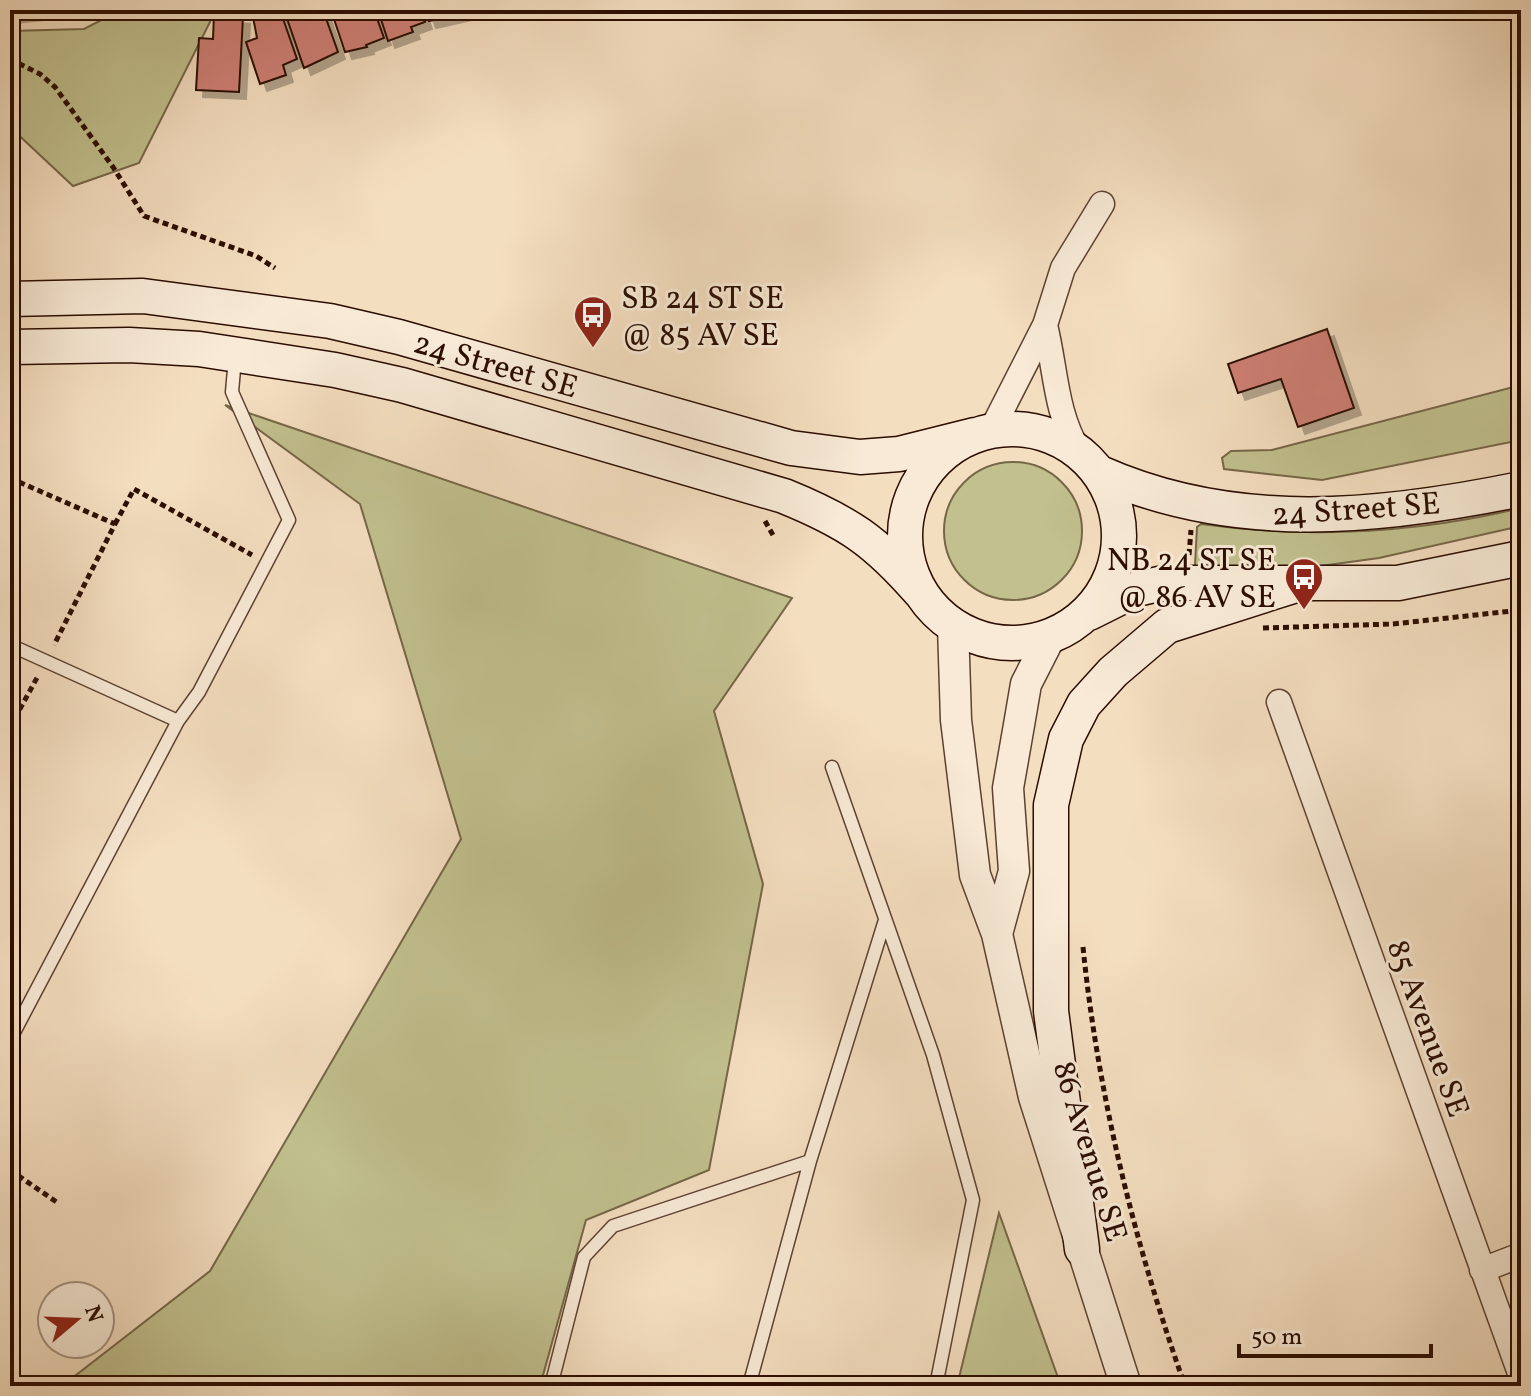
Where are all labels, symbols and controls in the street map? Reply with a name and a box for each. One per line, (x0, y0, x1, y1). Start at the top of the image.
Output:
place label: SB 24 ST SE @ 85 AV SE (621, 278, 784, 359)
bus stop icon: SB 24 ST SE @ 85 AV SE (572, 294, 614, 349)
street label: 24 Street SE (408, 322, 582, 411)
street label: 24 Street SE (1270, 483, 1442, 539)
place label: NB 24 ST SE @ 86 AV SE (1107, 540, 1276, 621)
bus stop icon: NB 24 ST SE @ 86 AV SE (1283, 556, 1325, 611)
street label: 85 Avenue SE (1374, 934, 1479, 1124)
street label: 86 Avenue SE (1040, 1056, 1136, 1248)
north arrow (36, 1280, 116, 1360)
text: N (75, 1302, 110, 1327)
scale bar (1239, 1308, 1431, 1358)
text: 50 m (1251, 1321, 1303, 1355)

